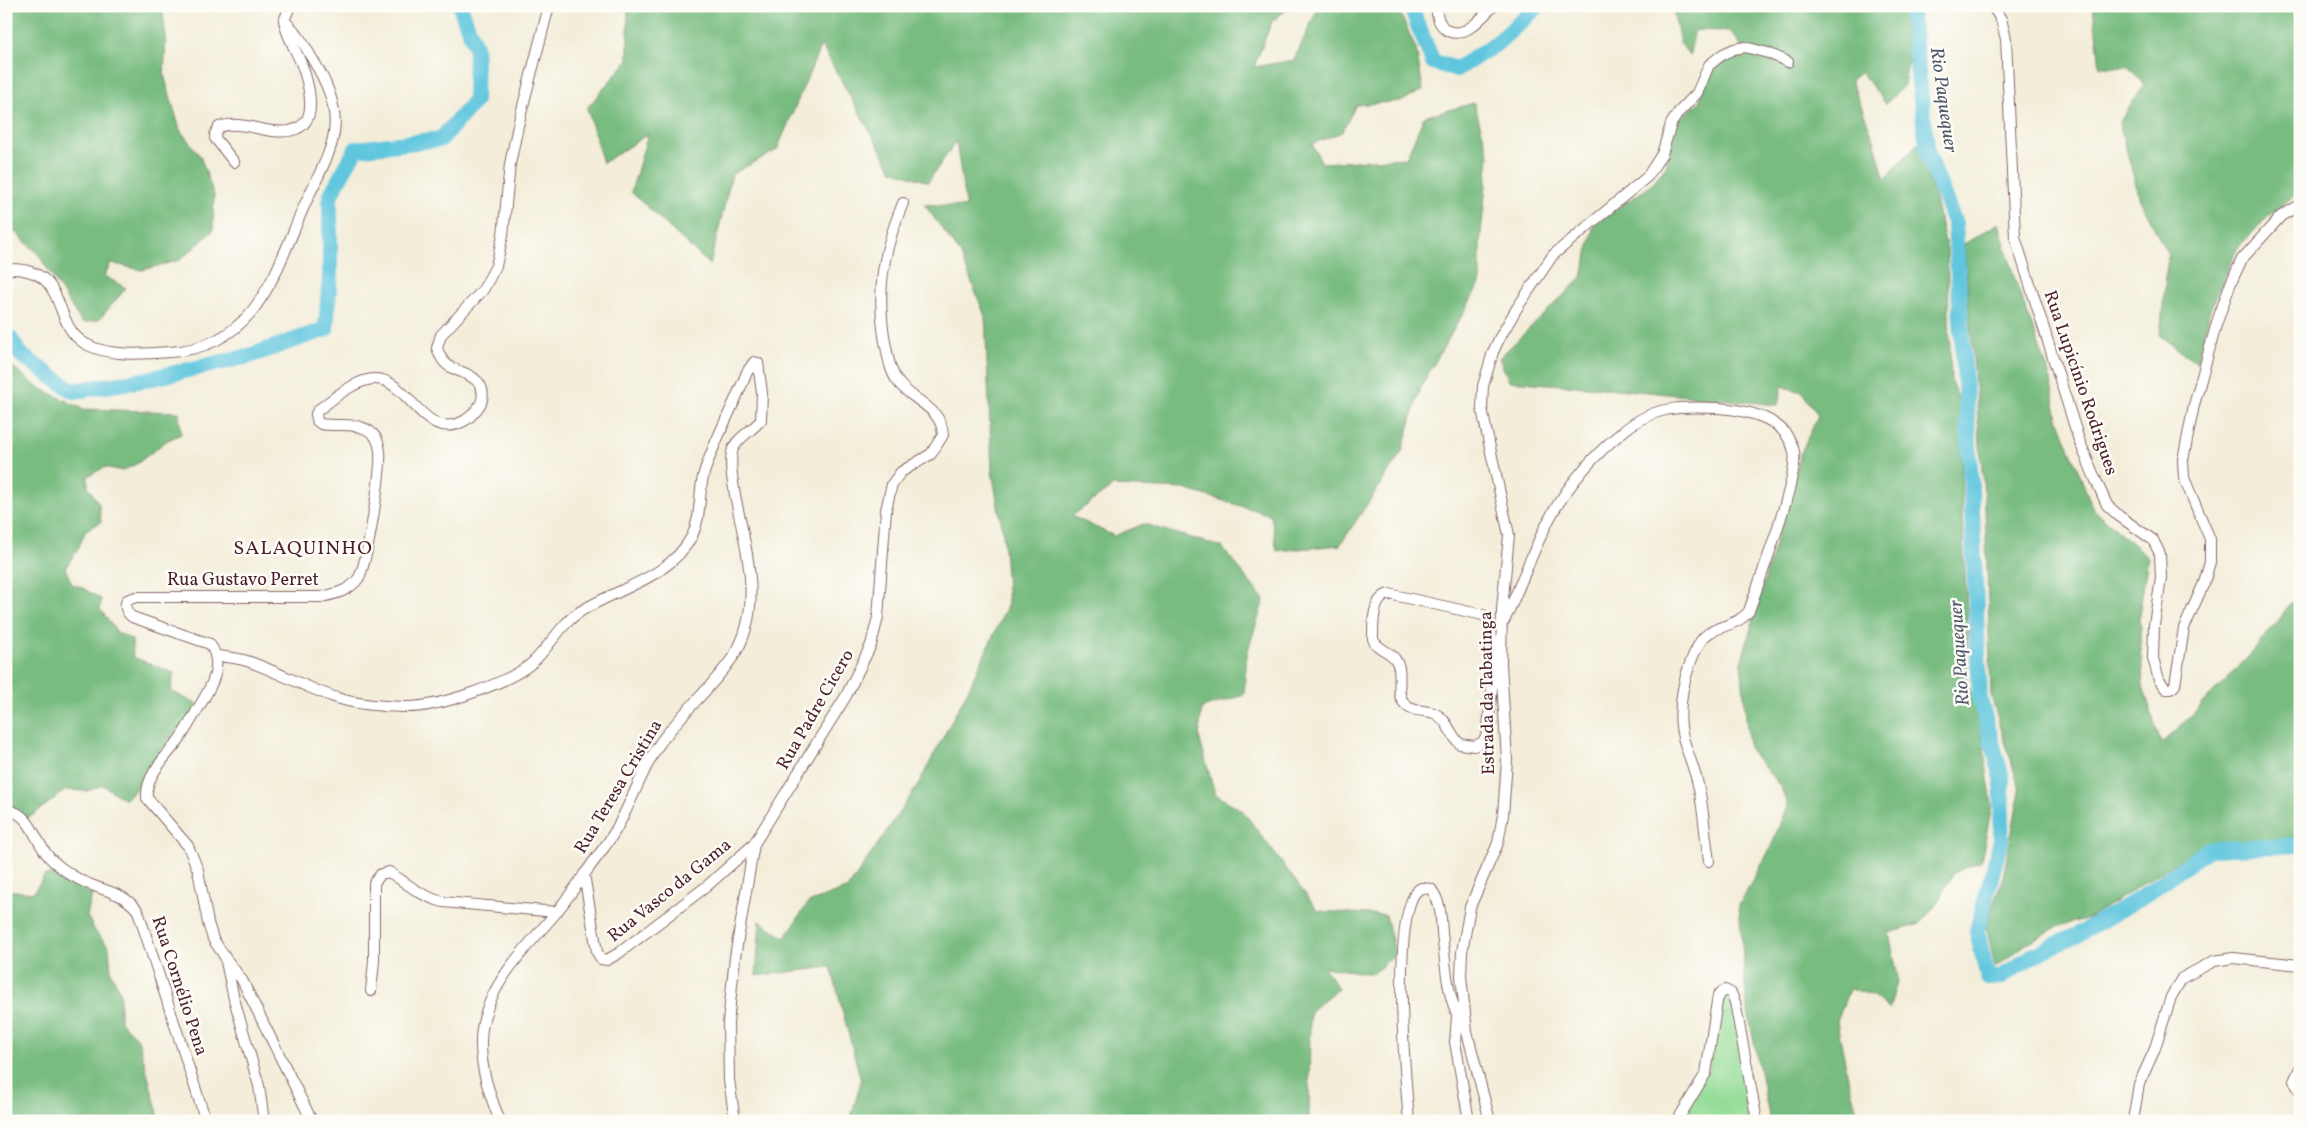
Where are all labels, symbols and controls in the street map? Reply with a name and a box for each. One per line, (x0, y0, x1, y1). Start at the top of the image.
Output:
water label: Rio Paquequer (1923, 46, 1963, 155)
street label: Rua Lupicínio Rodrigues (2037, 287, 2123, 479)
district label: SALAQUINHO (233, 535, 373, 563)
street label: Rua Gustavo Perret (167, 568, 319, 593)
water label: Rio Paquequer (1943, 598, 1977, 707)
street label: Estrada da Tabatinga (1474, 611, 1502, 775)
street label: Rua Padre Cicero (771, 645, 861, 775)
street label: Rua Teresa Cristina (569, 715, 669, 859)
street label: Rua Vasco da Gama (603, 833, 737, 949)
street label: Rua Cornélio Pena (145, 913, 213, 1059)

